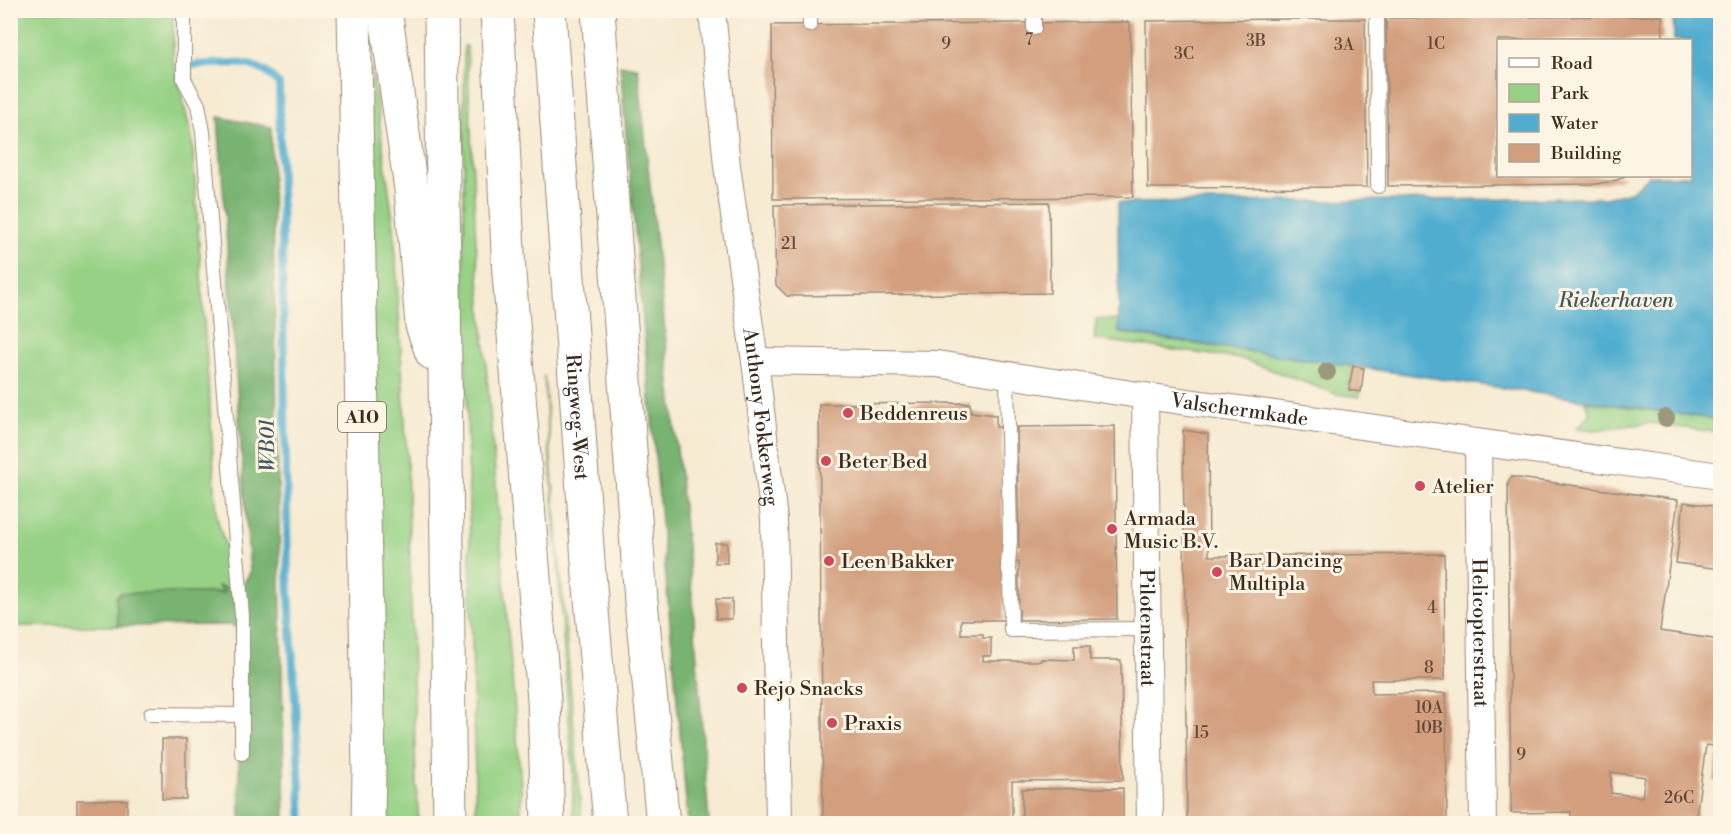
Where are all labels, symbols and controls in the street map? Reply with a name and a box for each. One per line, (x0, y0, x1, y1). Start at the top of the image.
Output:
house number: 7 (1025, 30, 1033, 50)
house number: 3B (1246, 31, 1266, 51)
house number: 9 (941, 34, 951, 54)
house number: 1C (1427, 34, 1445, 54)
house number: 3A (1334, 35, 1355, 55)
legend (1497, 39, 1692, 177)
house number: 3C (1174, 44, 1194, 64)
text: Road (1551, 52, 1594, 75)
text: Park (1551, 82, 1590, 105)
text: Water (1550, 112, 1599, 135)
text: Building (1550, 142, 1622, 165)
house number: 21 (781, 234, 797, 254)
water label: Riekerhaven (1557, 288, 1674, 314)
street label: Anthony Fokkerweg (736, 325, 783, 508)
street label: Ringweg-West (559, 353, 593, 481)
street label: Valschermkade (1168, 389, 1310, 433)
road number: A10 (338, 402, 386, 432)
place label: Beddenreus (859, 402, 968, 427)
marker: Beddenreus (841, 406, 855, 420)
water label: WB01 (255, 419, 281, 472)
place label: Beter Bed (837, 450, 928, 475)
marker: Beter Bed (819, 454, 833, 468)
place label: Atelier (1431, 475, 1494, 500)
marker: Atelier (1413, 479, 1427, 493)
place label: Armada Music B.V. (1123, 507, 1218, 555)
marker: Armada Music B.V. (1105, 522, 1119, 536)
place label: Bar Dancing Multipla (1228, 549, 1343, 597)
place label: Leen Bakker (841, 550, 954, 575)
marker: Leen Bakker (822, 554, 836, 568)
street label: Helicopterstraat (1466, 558, 1492, 708)
marker: Bar Dancing Multipla (1210, 565, 1224, 579)
street label: Pilotenstraat (1133, 569, 1159, 687)
house number: 4 (1427, 598, 1437, 618)
house number: 8 (1424, 658, 1434, 678)
place label: Rejo Snacks (754, 677, 863, 702)
marker: Rejo Snacks (735, 681, 749, 695)
house number: 10A (1415, 698, 1444, 718)
place label: Praxis (844, 712, 902, 737)
marker: Praxis (825, 716, 839, 730)
house number: 10B (1415, 718, 1443, 738)
house number: 15 (1193, 723, 1209, 743)
house number: 9 (1516, 745, 1526, 765)
house number: 26C (1664, 788, 1694, 808)

